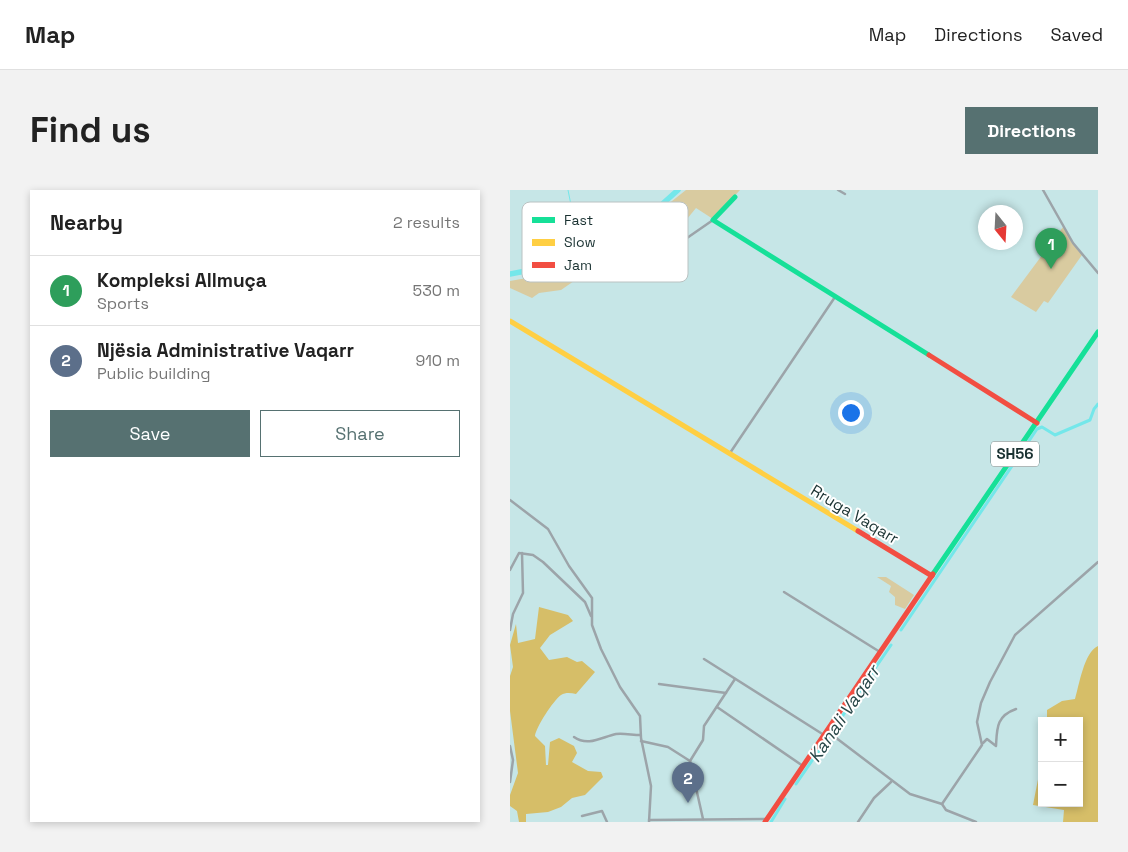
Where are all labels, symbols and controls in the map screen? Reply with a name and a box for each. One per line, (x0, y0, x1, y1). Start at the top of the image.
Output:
text: Map (25, 19, 75, 50)
text: Map (869, 23, 906, 46)
text: Directions (934, 23, 1023, 46)
text: Saved (1051, 23, 1103, 46)
button: Directions (965, 107, 1098, 154)
text: Find us (30, 108, 151, 152)
legend (522, 202, 688, 282)
north arrow (978, 205, 1023, 250)
text: Nearby (50, 209, 123, 236)
text: Fast (564, 211, 593, 229)
text: 2 results (393, 212, 460, 233)
pin: 1 (1035, 228, 1067, 269)
text: Slow (564, 233, 596, 251)
text: Jam (564, 256, 592, 274)
text: Kompleksi Allmuça (97, 268, 267, 293)
text: 1 (62, 280, 70, 301)
text: 530 m (413, 280, 460, 301)
text: Sports (97, 293, 149, 314)
text: Njësia Administrative Vaqarr (97, 338, 354, 363)
text: 2 (61, 350, 71, 371)
text: 910 m (415, 350, 460, 371)
text: Public building (97, 363, 210, 384)
your location (838, 400, 864, 426)
button: Save (50, 410, 250, 457)
button: Share (260, 410, 460, 457)
road number: SH56 (991, 442, 1039, 466)
street label: Rruga Vaqarr (807, 480, 903, 549)
water label: Kanali Vaqarr (803, 659, 886, 767)
map controls (1038, 717, 1083, 807)
button: + (1038, 717, 1083, 762)
pin: 2 (672, 762, 704, 803)
button: − (1038, 762, 1083, 807)

